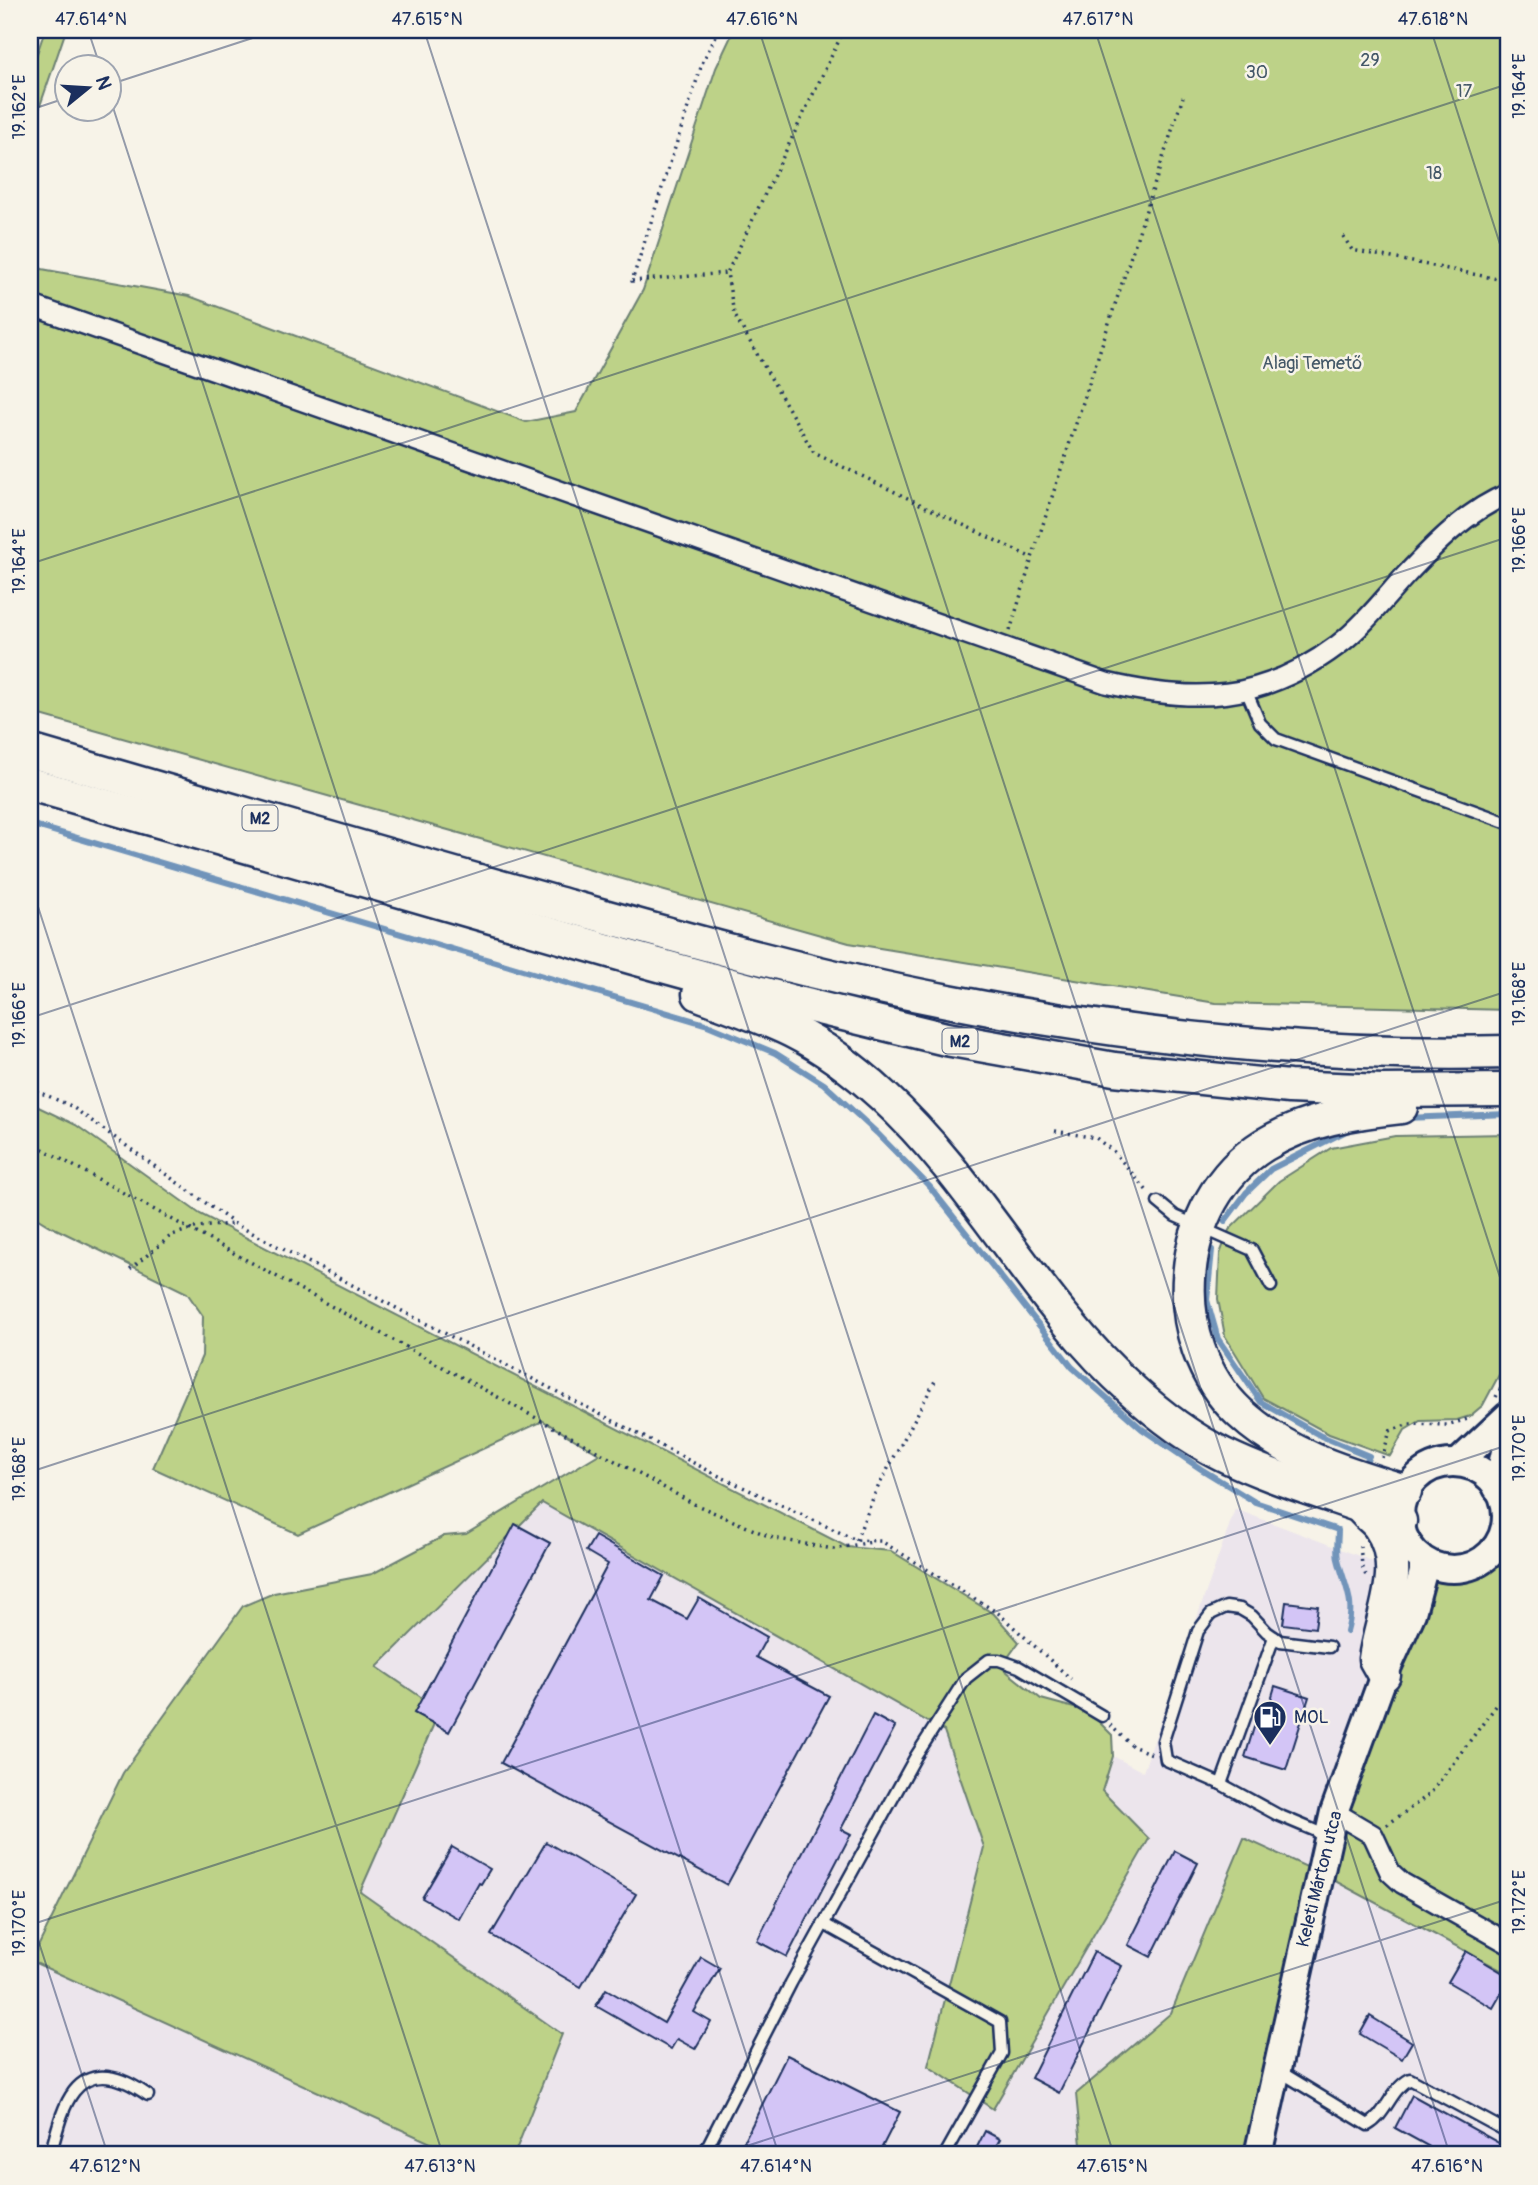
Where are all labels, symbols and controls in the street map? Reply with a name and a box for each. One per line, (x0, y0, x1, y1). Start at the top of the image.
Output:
text: 47.614°N (55, 8, 127, 31)
text: 47.615°N (391, 8, 463, 31)
text: 47.616°N (726, 8, 798, 31)
text: 47.617°N (1063, 8, 1134, 31)
text: 47.618°N (1398, 8, 1468, 31)
park label: 29 (1360, 49, 1380, 72)
north arrow (52, 52, 122, 122)
text: 19.164°E (1508, 53, 1531, 119)
park label: 30 (1246, 61, 1268, 84)
text: N (90, 73, 117, 93)
text: 19.162°E (8, 74, 31, 140)
park label: 17 (1456, 80, 1473, 103)
park label: 18 (1426, 162, 1442, 185)
park label: Alagi Temető (1262, 352, 1362, 375)
text: 19.166°E (1508, 507, 1531, 573)
text: 19.164°E (8, 528, 31, 594)
road number: M2 (243, 806, 278, 831)
text: 19.168°E (1508, 962, 1531, 1026)
text: 19.166°E (8, 982, 31, 1048)
road number: M2 (942, 1028, 978, 1054)
text: 19.170°E (1508, 1415, 1531, 1481)
text: 19.168°E (8, 1437, 31, 1501)
fuel station icon: MOL (1251, 1698, 1289, 1747)
place label: MOL (1294, 1706, 1329, 1729)
street label: Keleti Márton utca (1291, 1809, 1348, 1950)
text: 19.172°E (1508, 1870, 1531, 1934)
text: 19.170°E (8, 1890, 31, 1956)
text: 47.612°N (69, 2155, 141, 2178)
text: 47.613°N (404, 2155, 476, 2178)
text: 47.614°N (740, 2155, 812, 2178)
text: 47.615°N (1076, 2155, 1148, 2178)
text: 47.616°N (1411, 2155, 1483, 2178)

